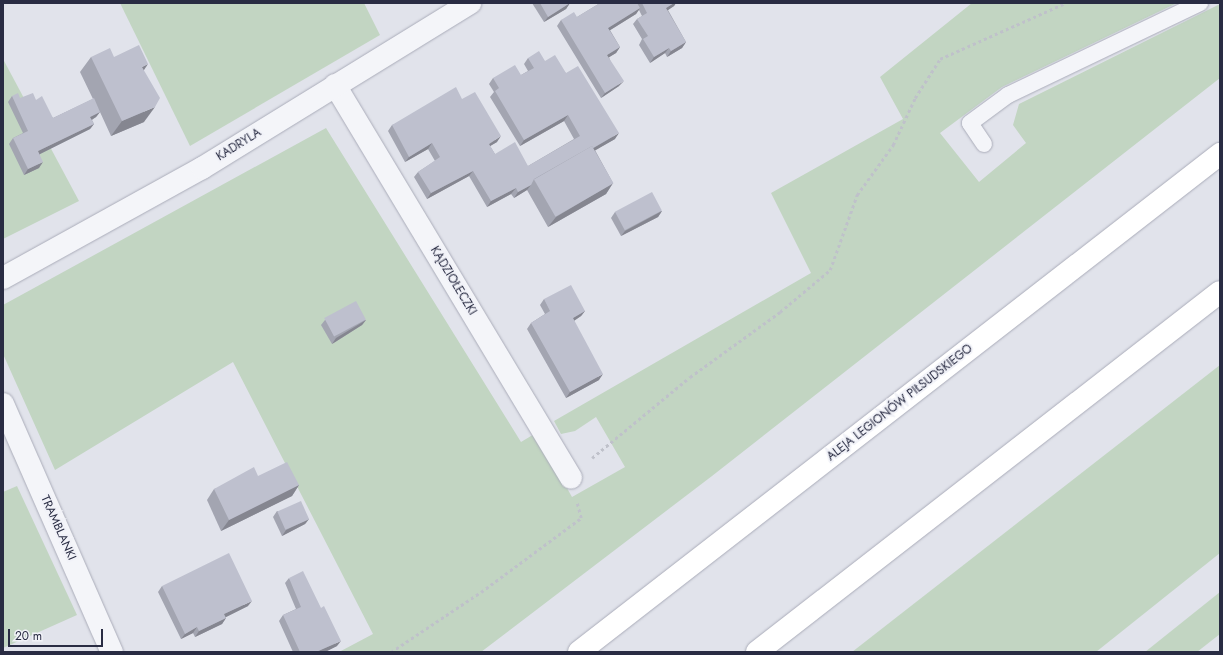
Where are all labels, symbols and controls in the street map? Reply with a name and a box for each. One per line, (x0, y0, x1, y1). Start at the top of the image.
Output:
street label: KADRYLA (214, 126, 264, 164)
street label: KĄDZIOŁECZKI (427, 244, 479, 318)
street label: ALEJA LEGIONÓW PIŁSUDSKIEGO (824, 342, 976, 464)
street label: TRAMBLANKI (37, 493, 79, 563)
scale bar (10, 621, 105, 647)
text: 20 m (15, 627, 42, 645)

